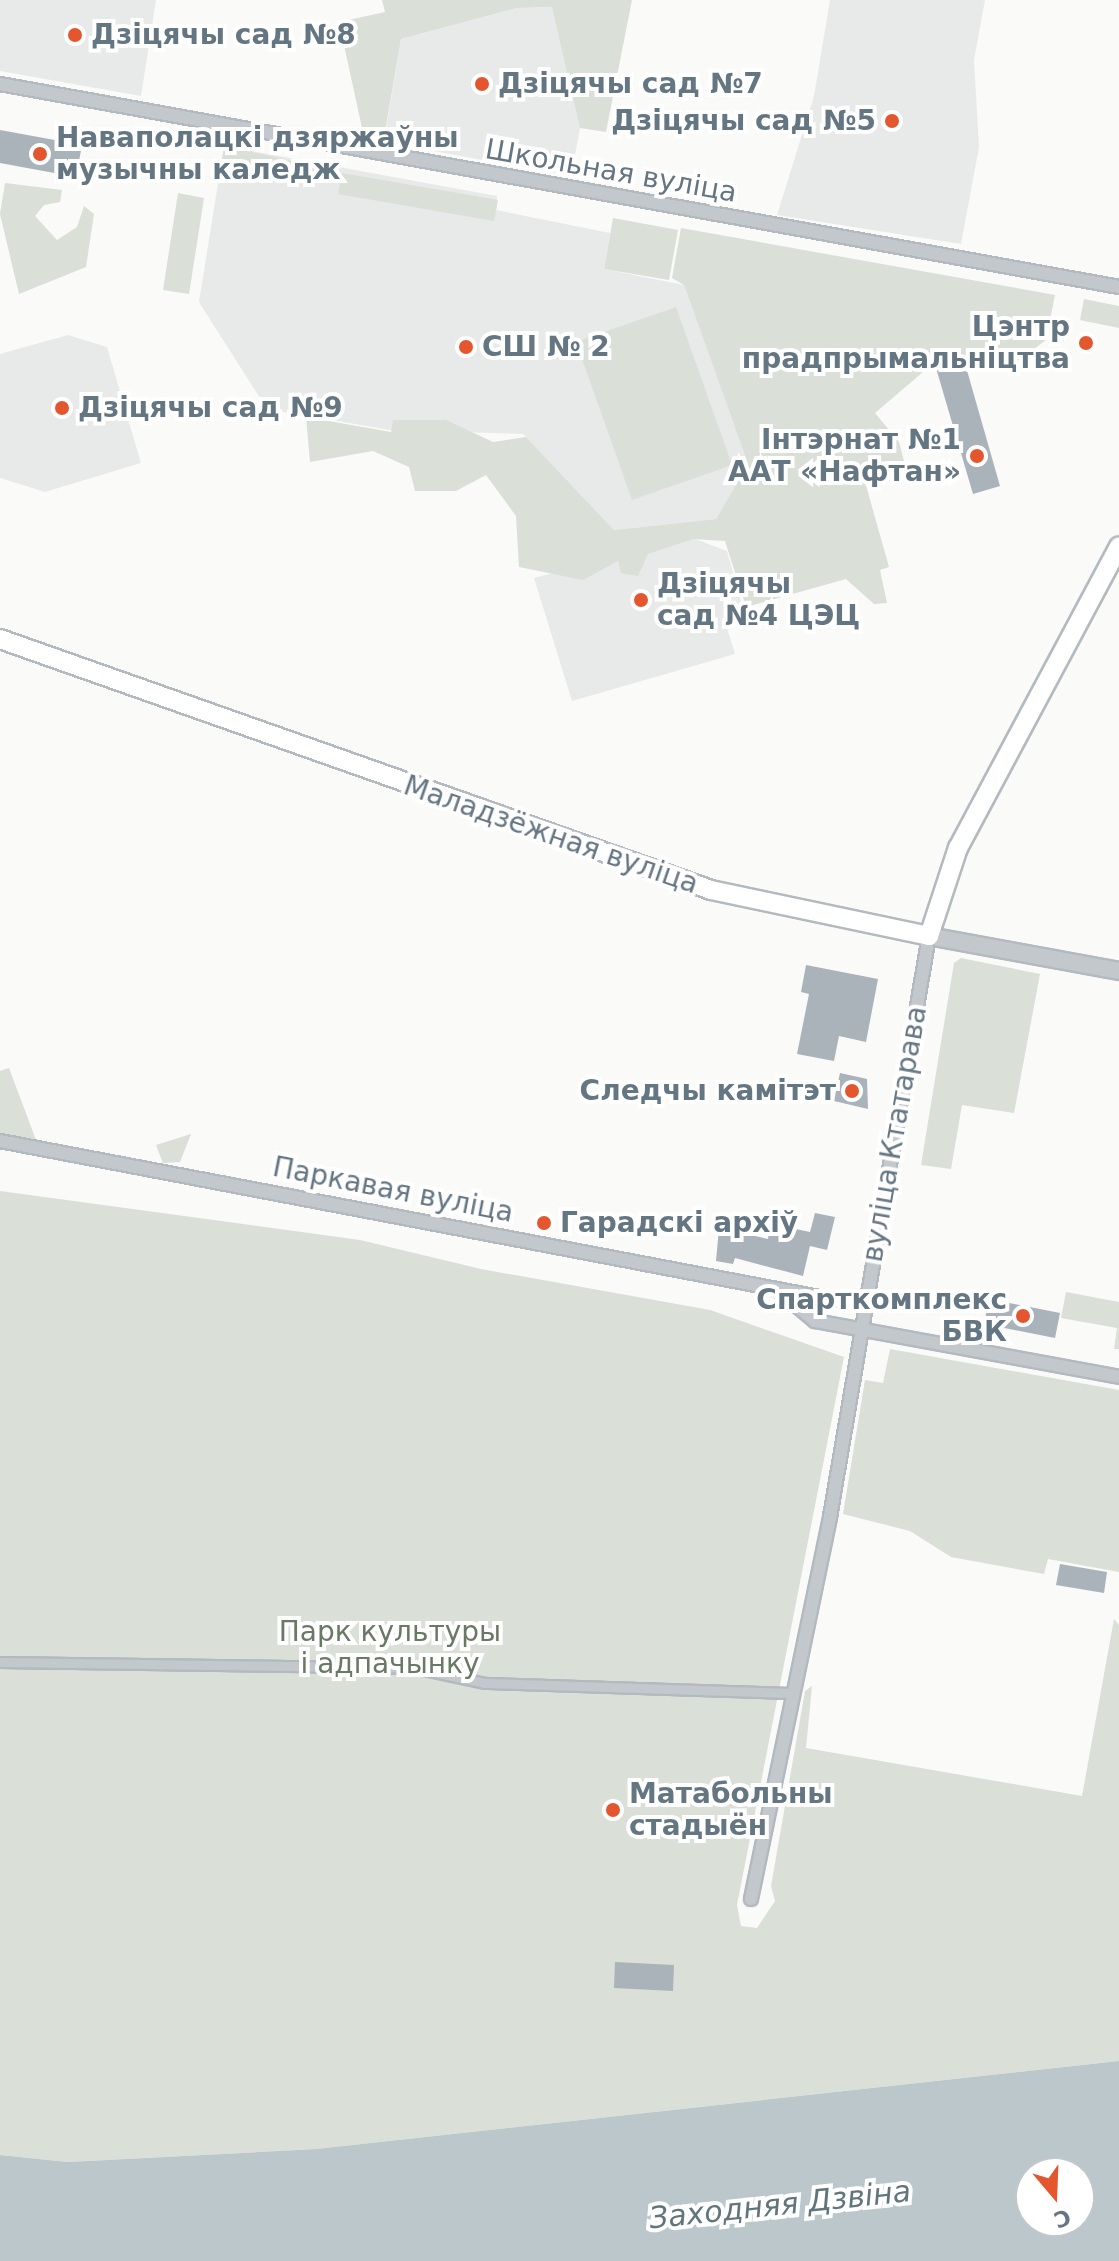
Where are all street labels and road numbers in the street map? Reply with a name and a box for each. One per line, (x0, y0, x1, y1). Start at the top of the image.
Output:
street label: Школьная вуліца (483, 132, 739, 210)
street label: Маладзёжная вуліца (399, 769, 703, 901)
street label: вуліца Ктатарава (856, 1003, 934, 1265)
street label: Паркавая вуліца (270, 1150, 516, 1230)

